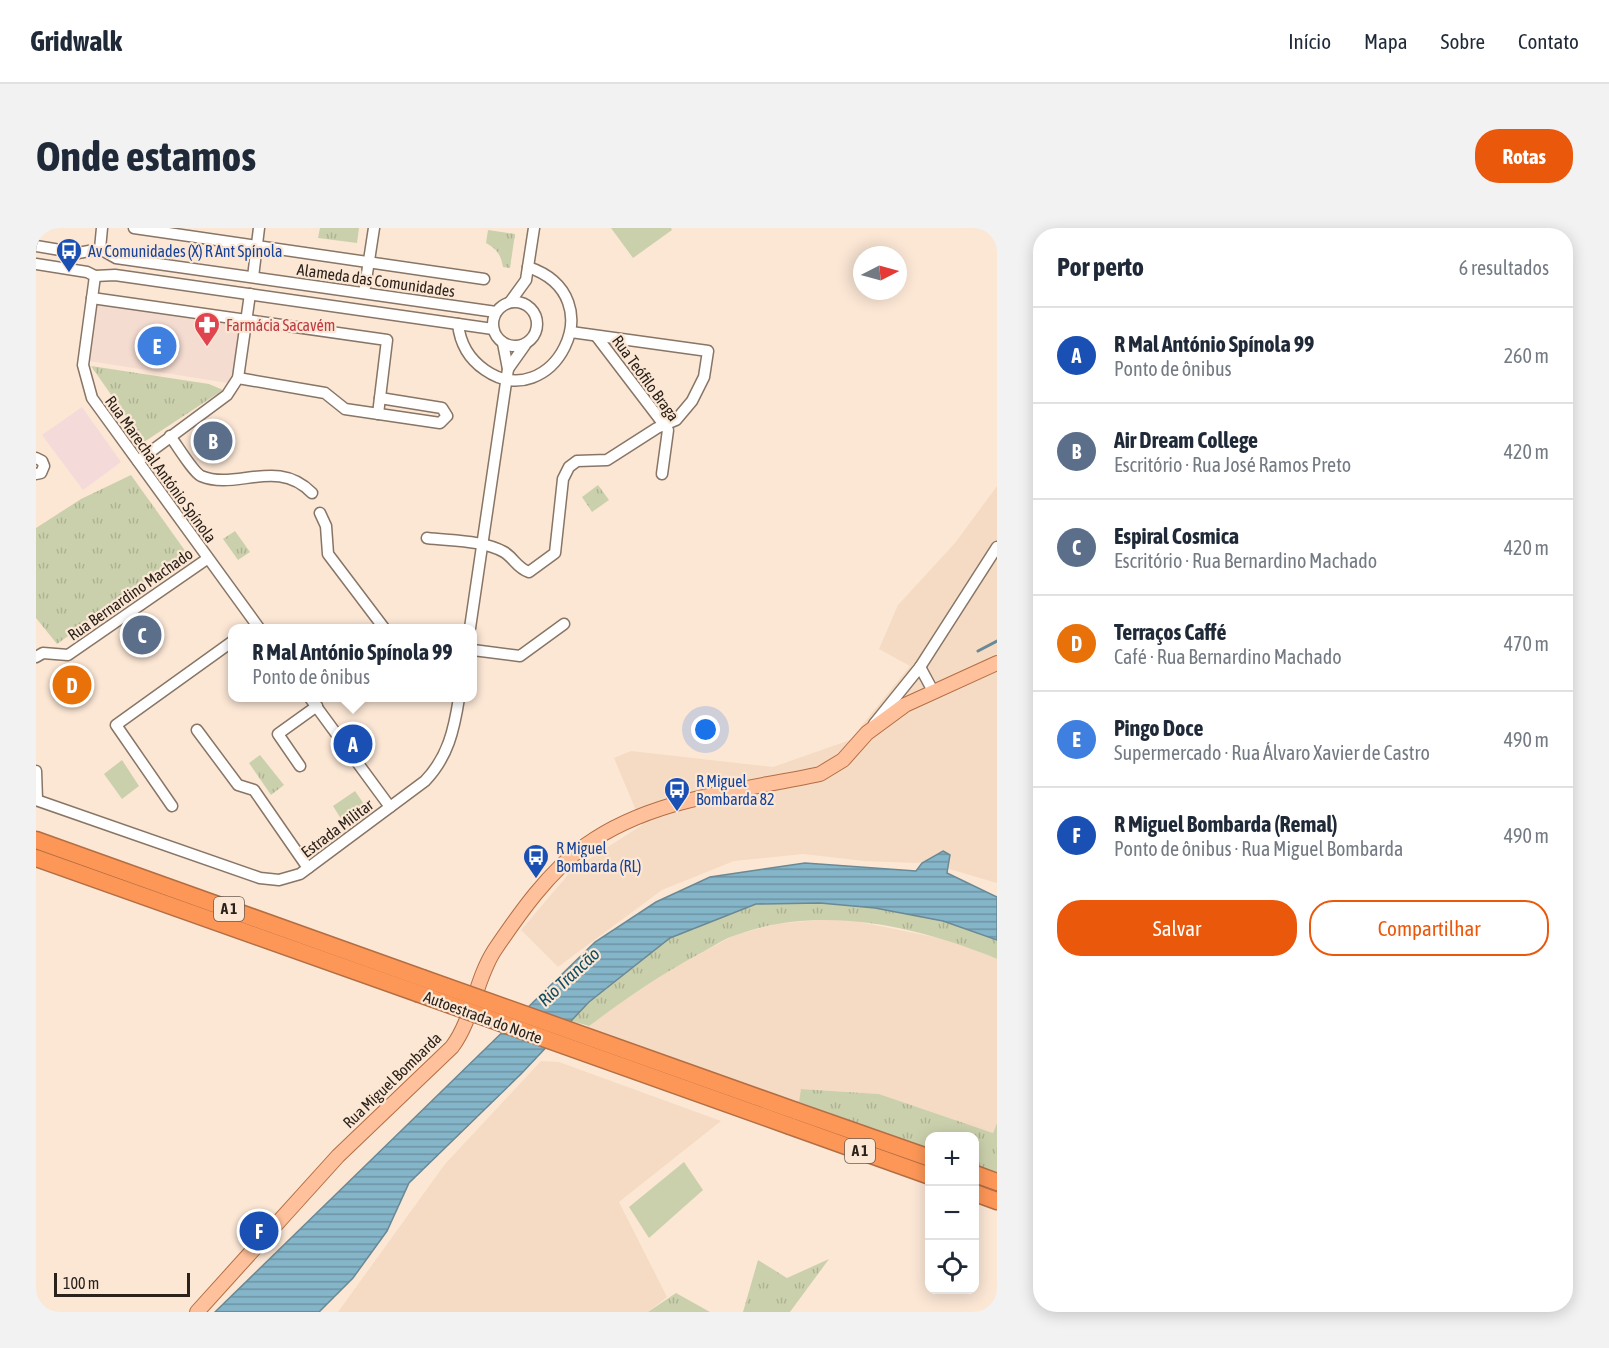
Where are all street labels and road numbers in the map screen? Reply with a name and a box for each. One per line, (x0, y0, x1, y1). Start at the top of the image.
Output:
street label: Alameda das Comunidades (296, 260, 456, 300)
street label: Rua Teófilo Braga (608, 332, 683, 425)
street label: Rua Marechal António Spínola (101, 392, 220, 546)
street label: Rua Bernardino Machado (64, 544, 196, 644)
street label: Estrada Militar (298, 795, 377, 861)
road number: A 1 (214, 897, 244, 921)
street label: Autoestrada do Norte (421, 987, 545, 1047)
street label: Rua Miguel Bombarda (339, 1029, 446, 1132)
road number: A 1 (845, 1139, 875, 1163)

